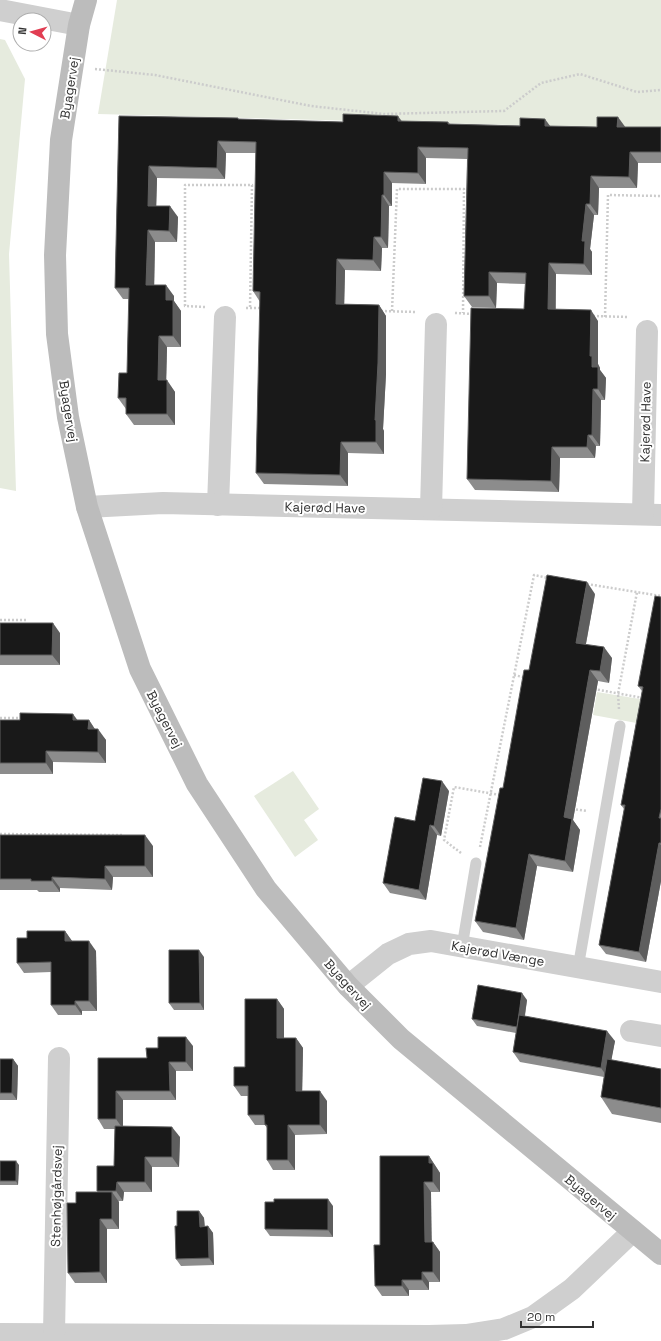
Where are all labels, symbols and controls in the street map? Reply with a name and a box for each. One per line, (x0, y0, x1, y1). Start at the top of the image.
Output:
north arrow (12, 12, 52, 52)
text: N (15, 27, 29, 35)
street label: Byagervej (56, 56, 83, 120)
street label: Byagervej (55, 379, 82, 443)
street label: Kajerød Have (636, 381, 655, 463)
street label: Kajerød Have (284, 498, 366, 517)
street label: Byagervej (143, 688, 186, 751)
street label: Kajerød Vænge (450, 937, 546, 970)
street label: Byagervej (320, 955, 375, 1013)
street label: Stenhøjgårdsvej (47, 1145, 66, 1247)
street label: Byagervej (561, 1171, 620, 1224)
scale bar (521, 1303, 593, 1329)
text: 20 m (527, 1309, 555, 1325)

